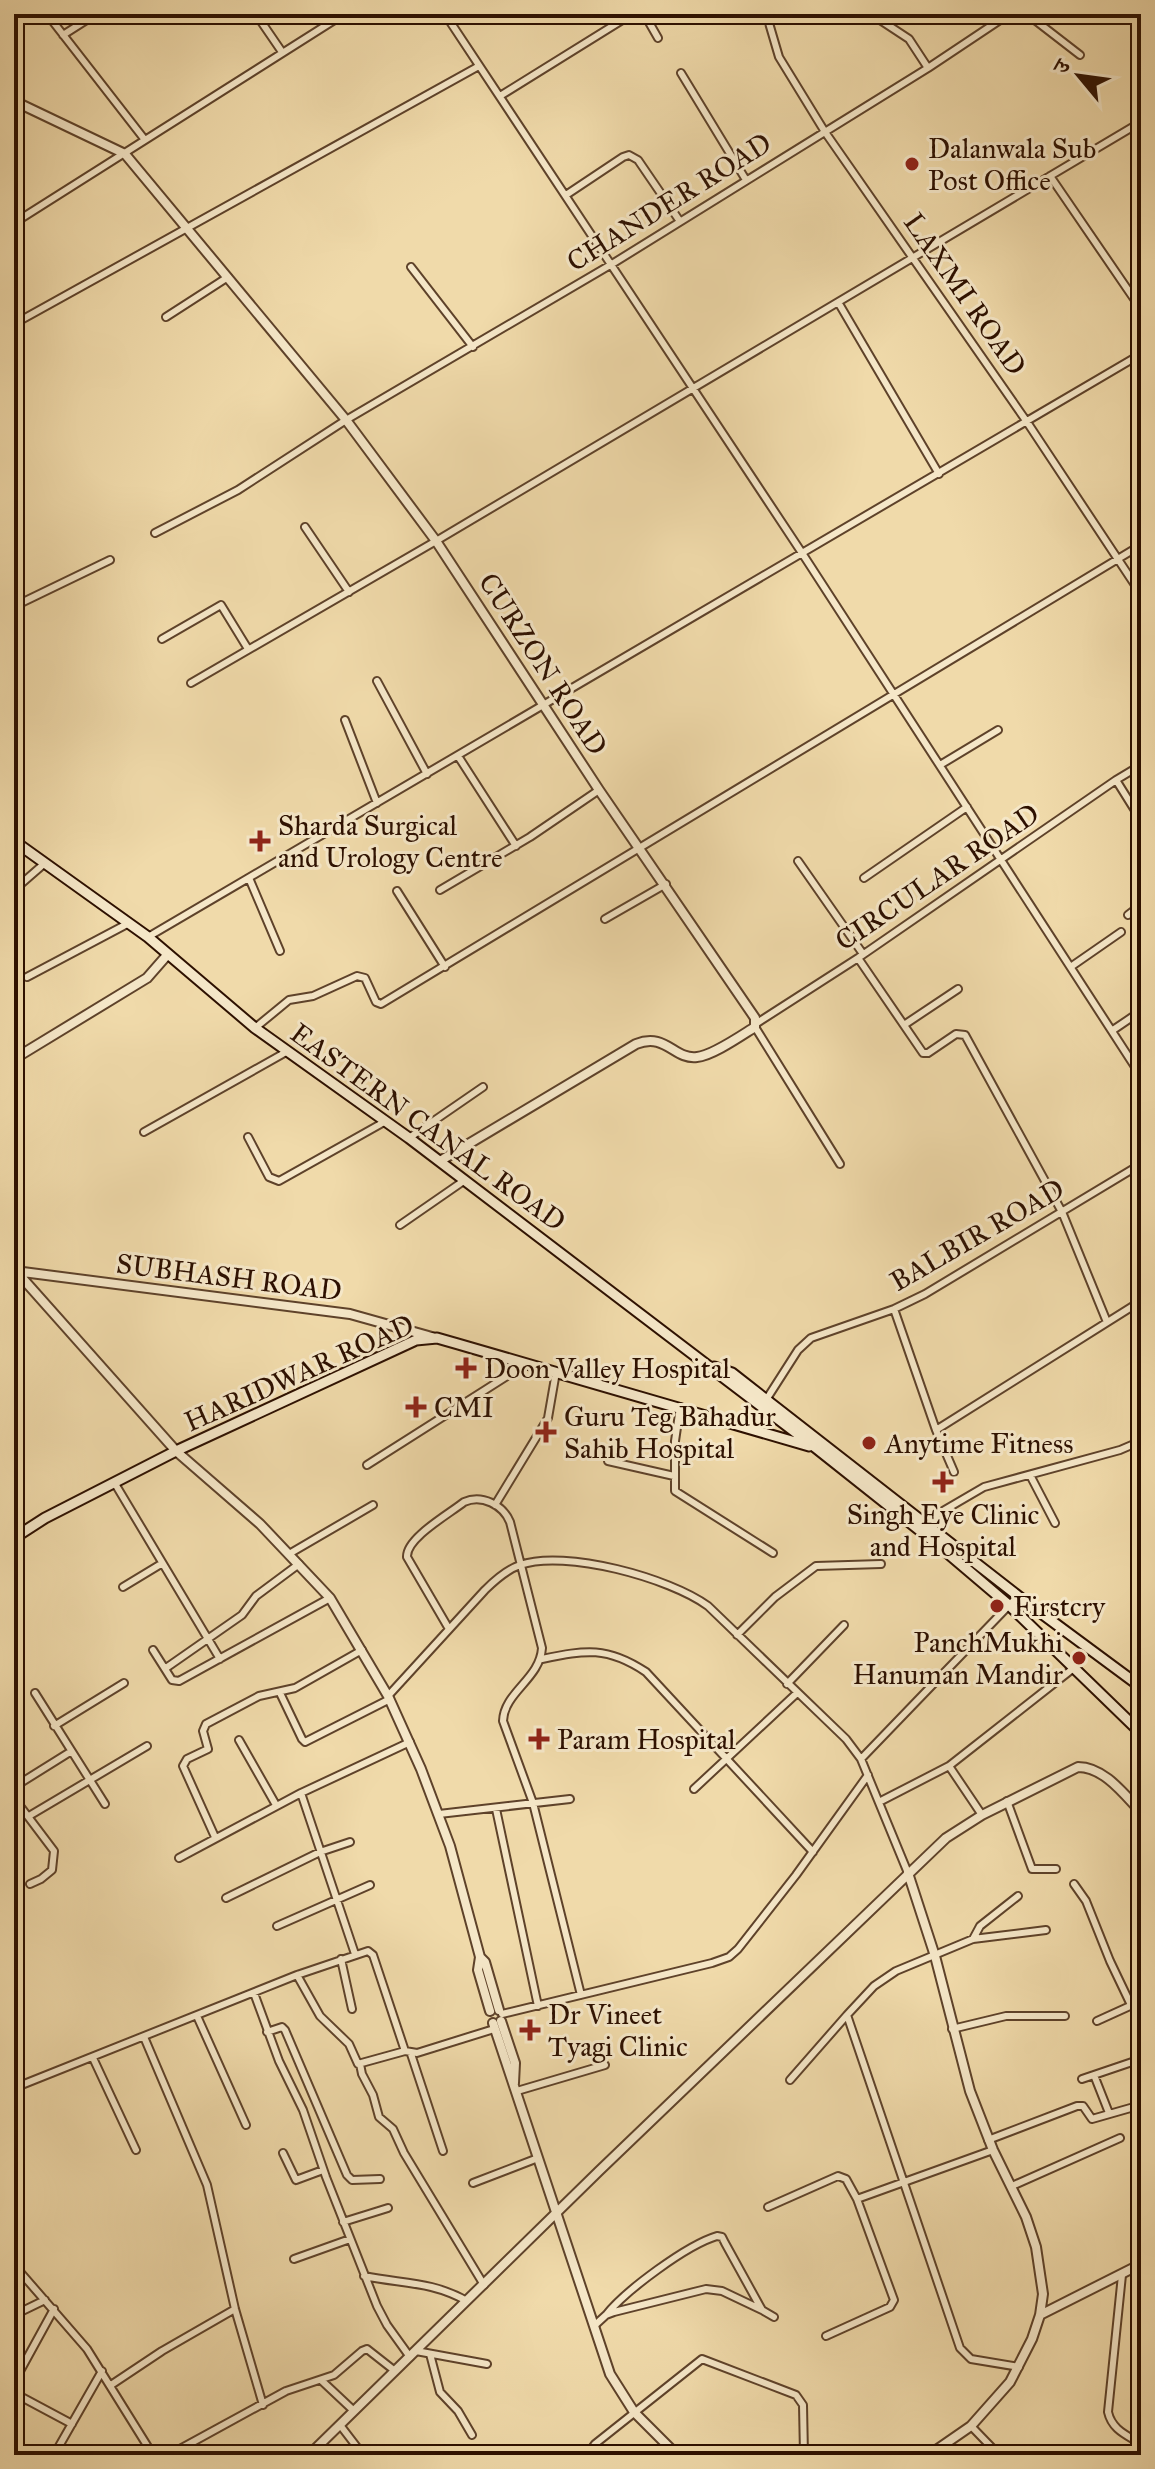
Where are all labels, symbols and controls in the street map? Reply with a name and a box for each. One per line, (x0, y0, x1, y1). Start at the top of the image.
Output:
north arrow (1039, 36, 1119, 116)
text: उ (1046, 54, 1077, 80)
street label: CHANDER ROAD (560, 125, 778, 279)
place label: Dalanwala Sub Post Office (928, 131, 1096, 198)
marker: Dalanwala Sub Post Office (903, 155, 921, 173)
street label: LAXMI ROAD (896, 206, 1034, 382)
street label: CURZON ROAD (471, 566, 615, 762)
street label: CIRCULAR ROAD (828, 796, 1046, 958)
place label: Sharda Surgical and Urology Centre (278, 808, 503, 875)
marker: Sharda Surgical and Urology Centre (249, 830, 271, 852)
street label: EASTERN CANAL ROAD (283, 1015, 573, 1239)
street label: BALBIR ROAD (884, 1171, 1070, 1299)
street label: SUBHASH ROAD (114, 1246, 344, 1308)
street label: HARIDWAR ROAD (179, 1307, 419, 1439)
place label: Doon Valley Hospital (484, 1351, 730, 1386)
marker: Doon Valley Hospital (455, 1357, 477, 1379)
place label: CMI (434, 1390, 494, 1425)
marker: CMI (405, 1396, 427, 1418)
place label: Guru Teg Bahadur Sahib Hospital (564, 1399, 776, 1466)
marker: Guru Teg Bahadur Sahib Hospital (535, 1421, 557, 1443)
place label: Anytime Fitness (884, 1426, 1073, 1461)
marker: Anytime Fitness (860, 1434, 878, 1452)
marker: Singh Eye Clinic and Hospital (932, 1471, 954, 1493)
place label: Singh Eye Clinic and Hospital (847, 1497, 1039, 1564)
place label: Firstcry (1013, 1589, 1106, 1624)
marker: Firstcry (988, 1597, 1006, 1615)
place label: PanchMukhi Hanuman Mandir (852, 1625, 1063, 1692)
marker: PanchMukhi Hanuman Mandir (1070, 1649, 1088, 1667)
place label: Param Hospital (557, 1722, 736, 1757)
marker: Param Hospital (528, 1728, 550, 1750)
place label: Dr Vineet Tyagi Clinic (548, 1997, 688, 2064)
marker: Dr Vineet Tyagi Clinic (519, 2019, 541, 2041)

